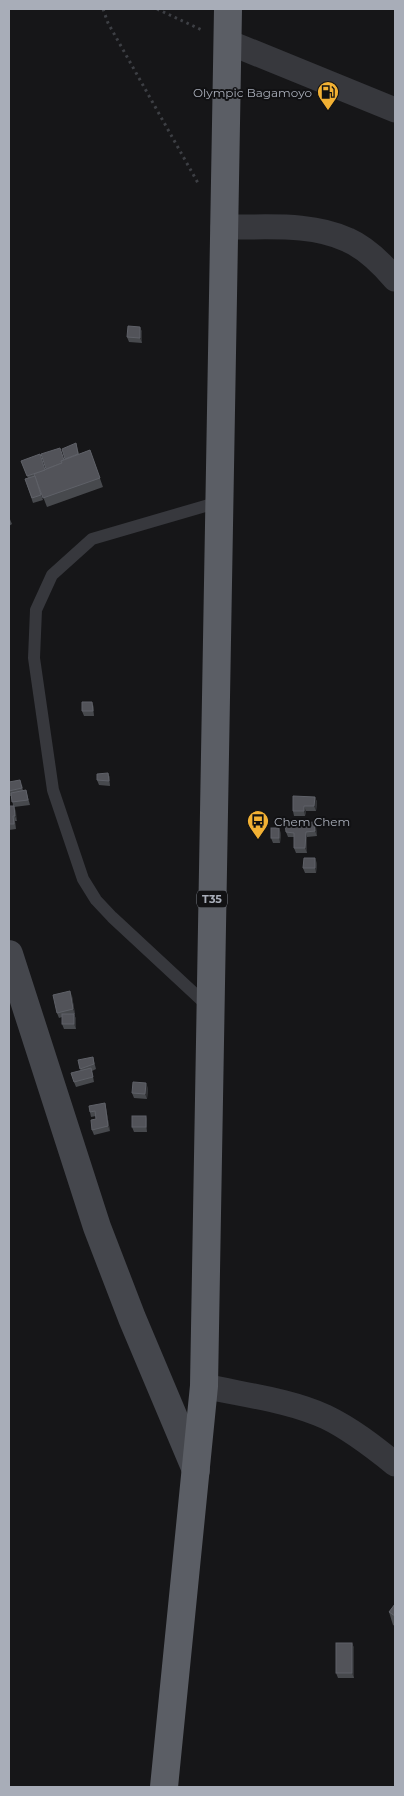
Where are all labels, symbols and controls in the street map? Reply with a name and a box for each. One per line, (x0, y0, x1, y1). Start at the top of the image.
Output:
fuel station icon: Olympic Bagamoyo (316, 80, 340, 111)
place label: Olympic Bagamoyo (193, 85, 312, 100)
bus stop icon: Chem Chem (246, 809, 270, 840)
place label: Chem Chem (274, 814, 350, 829)
road number: T35 (197, 891, 227, 908)

